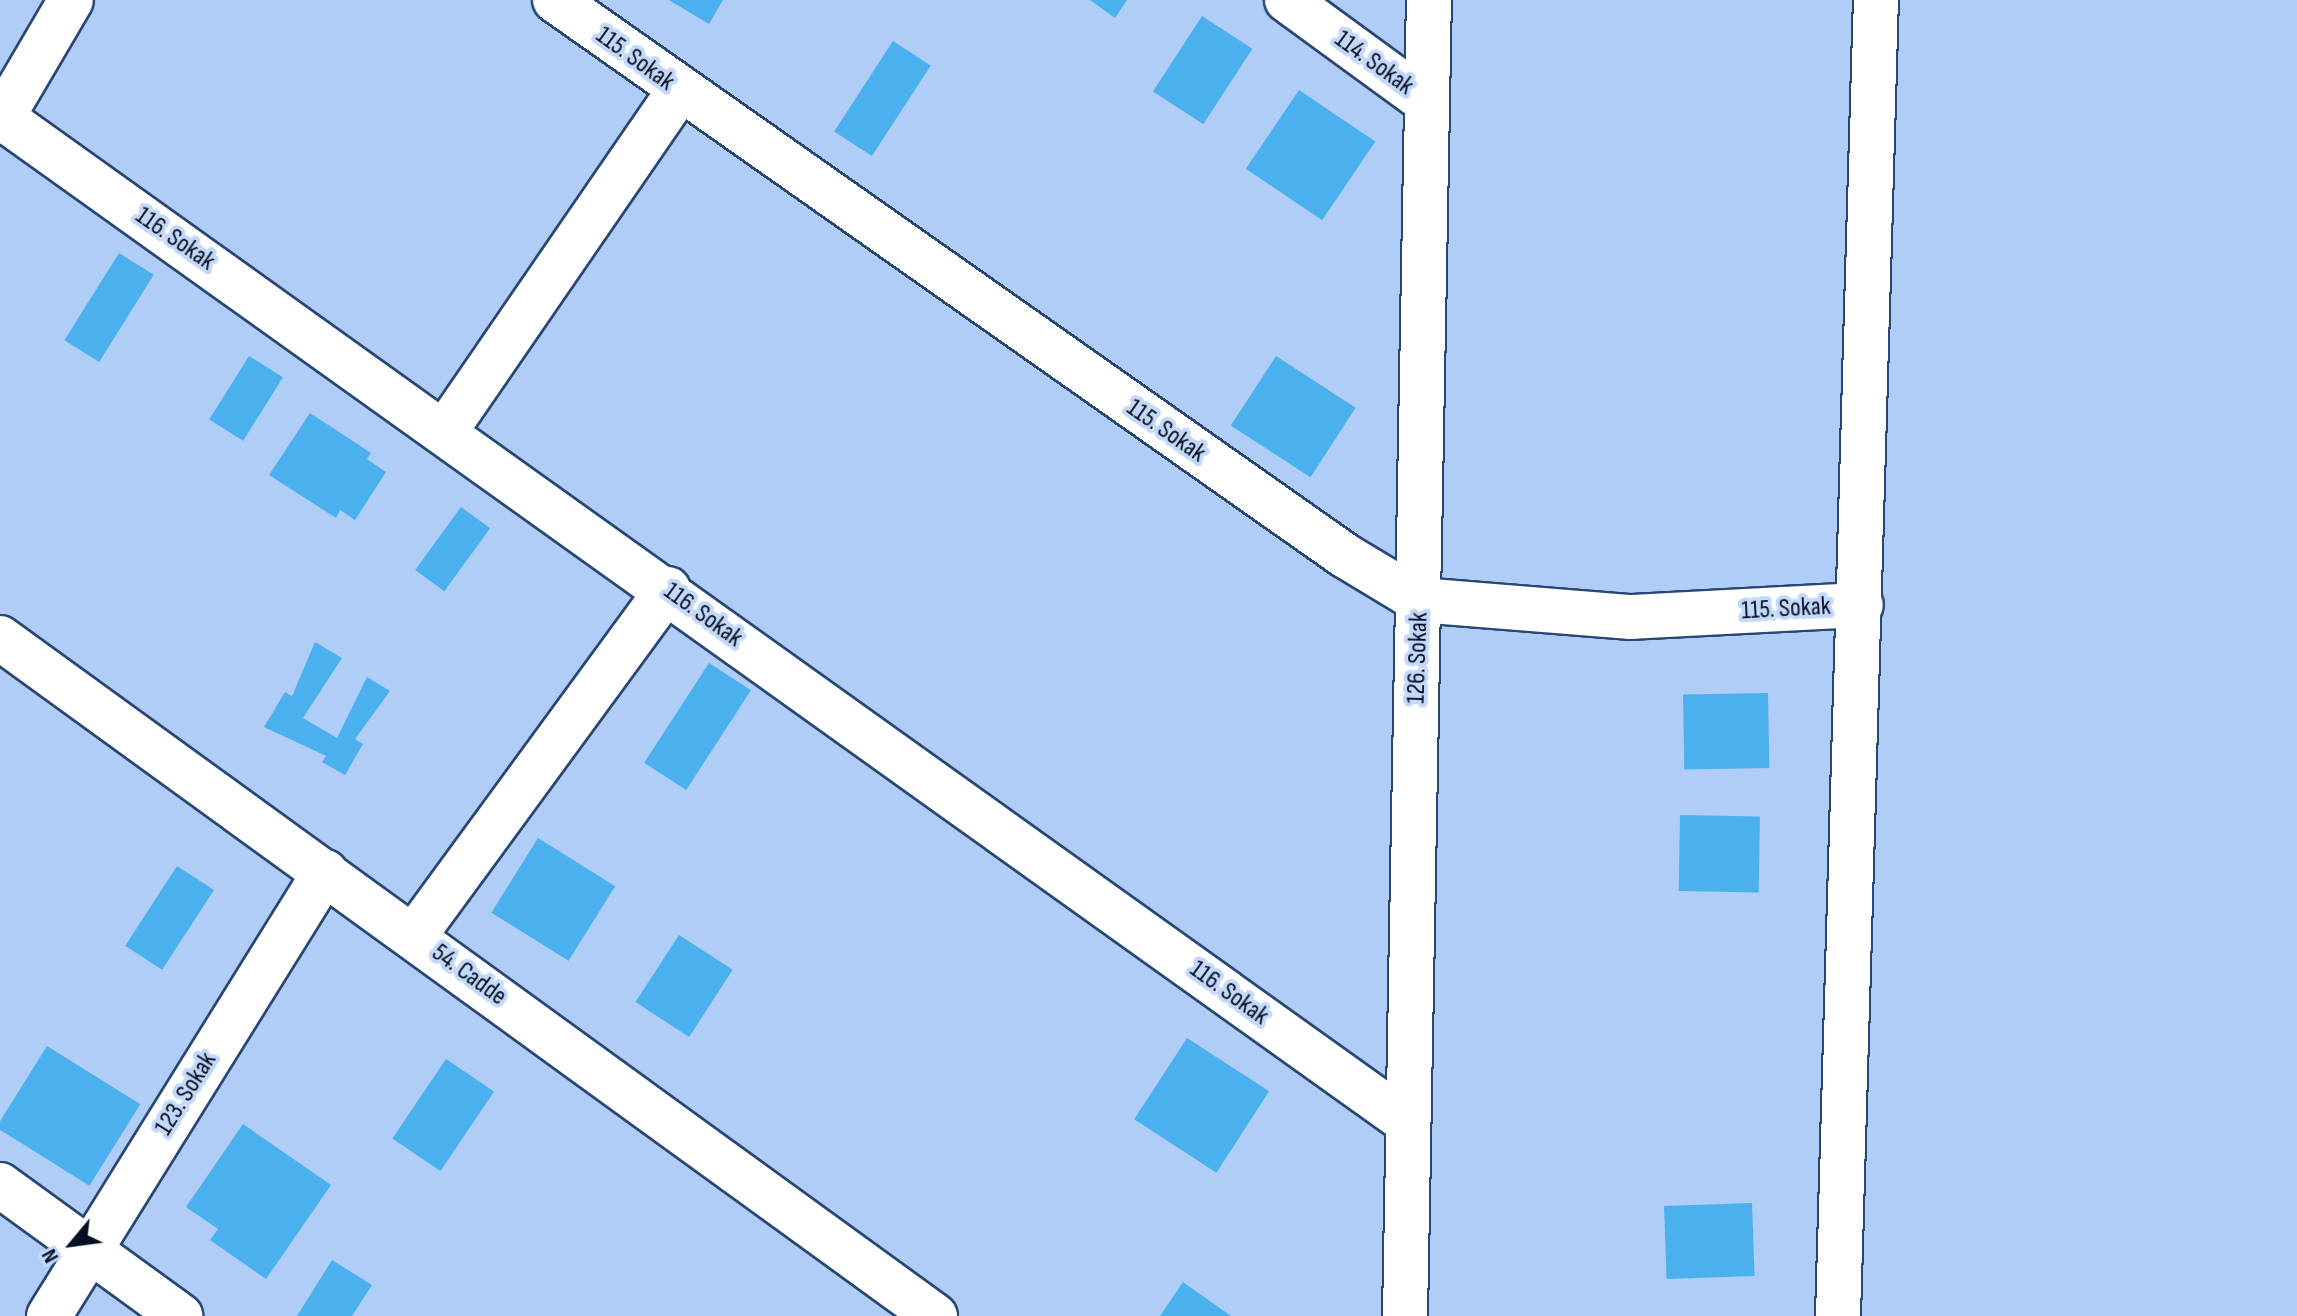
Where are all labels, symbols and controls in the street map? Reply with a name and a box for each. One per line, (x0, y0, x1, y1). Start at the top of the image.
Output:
street label: 115. Sokak (590, 20, 680, 98)
street label: 114. Sokak (1328, 24, 1420, 102)
street label: 116. Sokak (129, 200, 221, 278)
street label: 115. Sokak (1120, 393, 1212, 469)
street label: 116. Sokak (657, 576, 749, 654)
street label: 115. Sokak (1741, 591, 1831, 627)
street label: 126. Sokak (1401, 612, 1435, 704)
street label: 54. Cadde (426, 937, 512, 1013)
street label: 116. Sokak (1183, 954, 1275, 1032)
street label: 123. Sokak (148, 1047, 224, 1141)
north arrow (32, 1204, 112, 1284)
text: N (36, 1244, 65, 1268)

